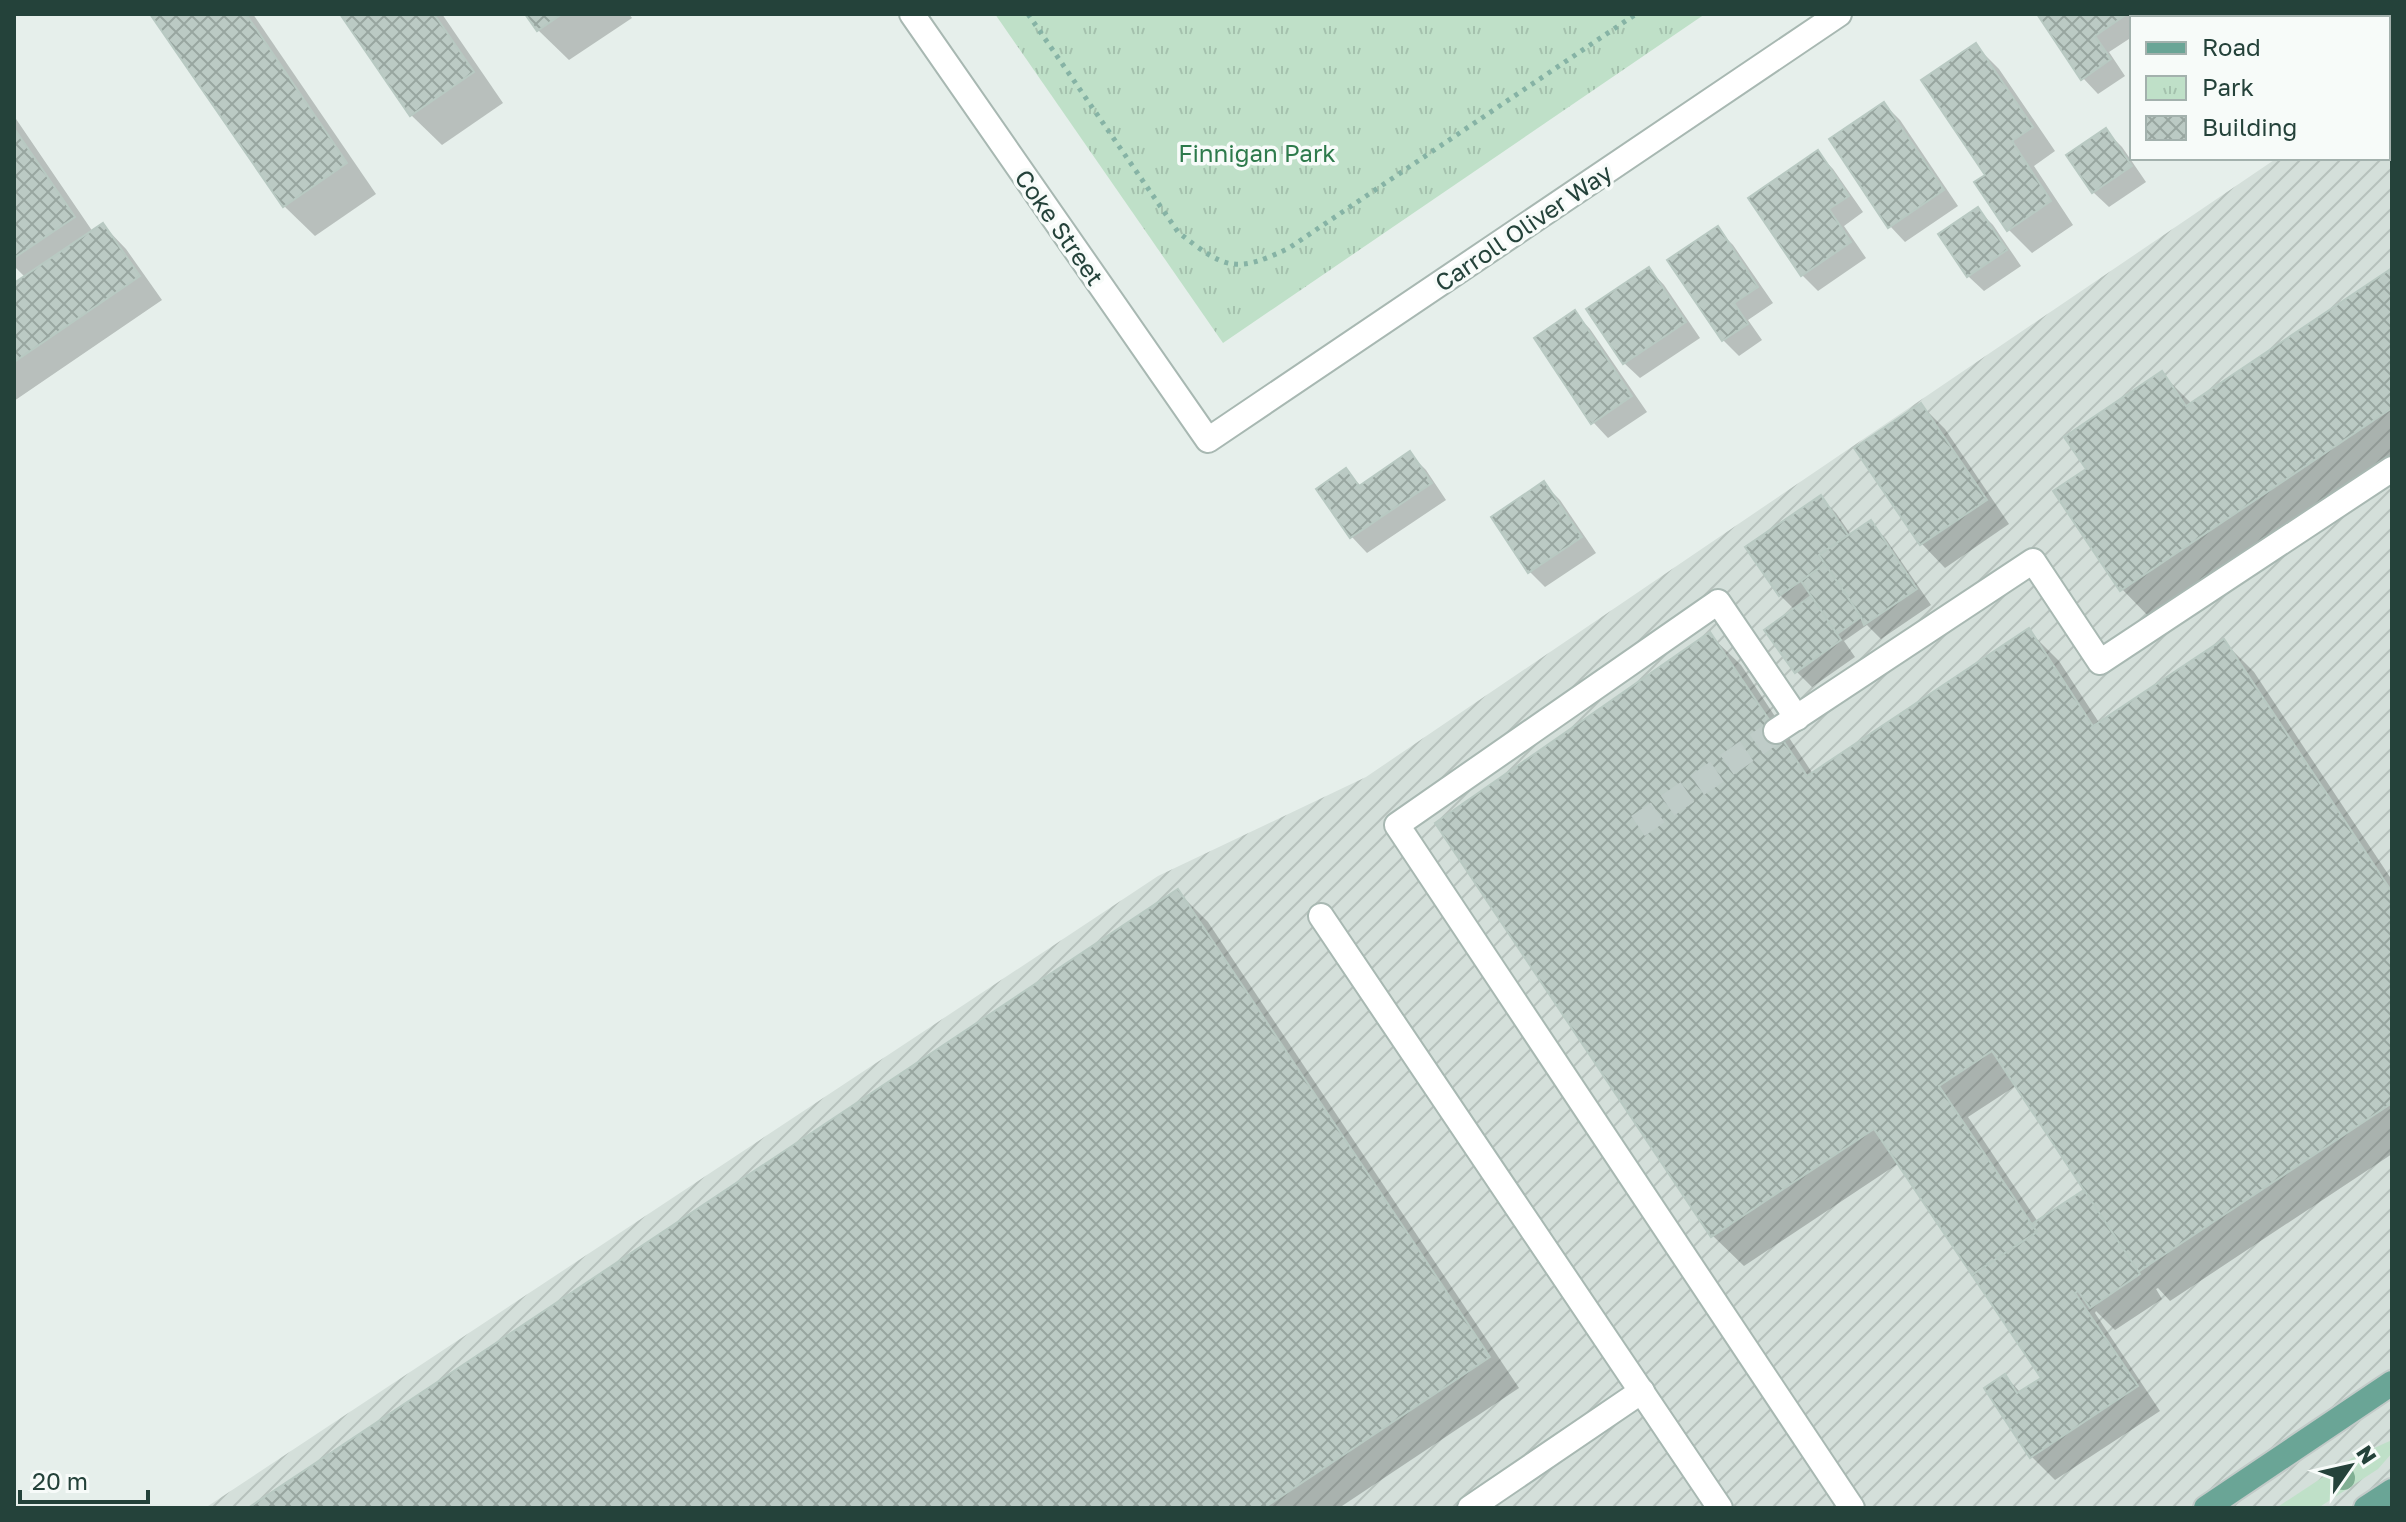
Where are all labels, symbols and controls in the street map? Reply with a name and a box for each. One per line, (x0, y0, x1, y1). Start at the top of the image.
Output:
legend (2130, 16, 2390, 160)
text: Road (2202, 32, 2261, 61)
text: Park (2202, 72, 2254, 101)
text: Building (2202, 112, 2297, 141)
park label: Finnigan Park (1178, 138, 1336, 167)
street label: Carroll Oliver Way (1429, 157, 1617, 297)
street label: Coke Street (1009, 163, 1111, 291)
north arrow (2310, 1426, 2390, 1506)
text: N (2351, 1440, 2383, 1469)
scale bar (20, 1454, 148, 1504)
text: 20 m (32, 1466, 88, 1495)

